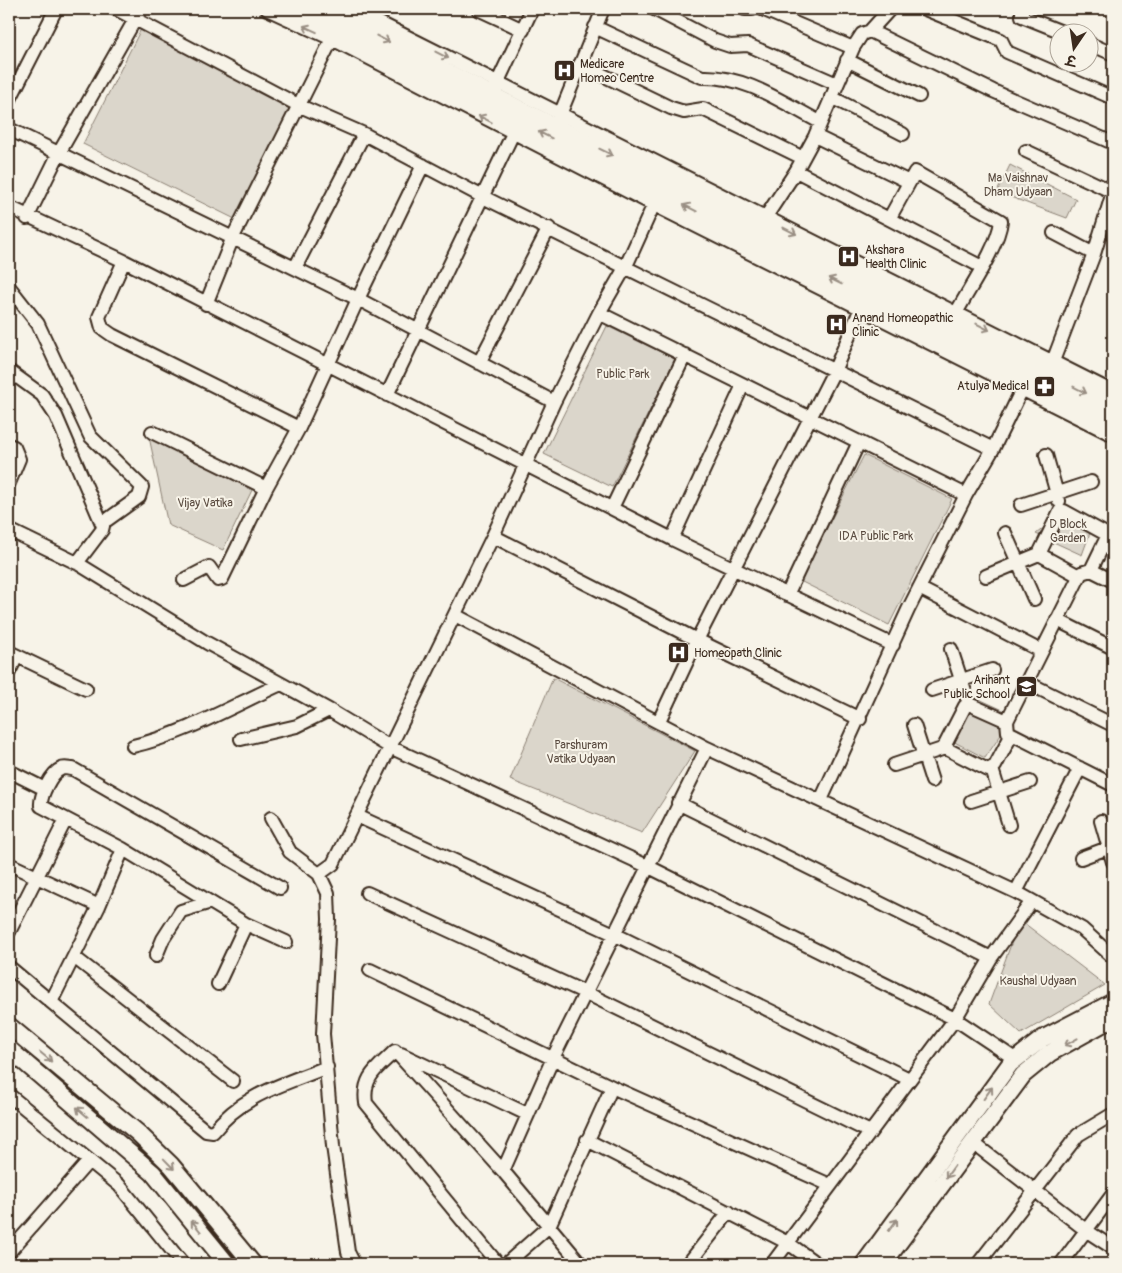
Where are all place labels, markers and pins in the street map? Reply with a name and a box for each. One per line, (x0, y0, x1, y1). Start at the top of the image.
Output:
place label: Medicare Homeo Centre (580, 57, 654, 86)
hospital icon: Medicare Homeo Centre (552, 59, 576, 83)
place label: Akshara Health Clinic (865, 243, 927, 272)
hospital icon: Akshara Health Clinic (837, 245, 861, 269)
place label: Anand Homeopathic Clinic (852, 311, 954, 340)
hospital icon: Anand Homeopathic Clinic (824, 313, 848, 337)
pharmacy icon: Atulya Medical (1033, 374, 1057, 398)
place label: Atulya Medical (957, 379, 1029, 394)
hospital icon: Homeopath Clinic (666, 641, 690, 665)
place label: Homeopath Clinic (694, 646, 782, 661)
place label: Arihant Public School (943, 673, 1010, 702)
school or university icon: Arihant Public School (1014, 675, 1038, 699)

